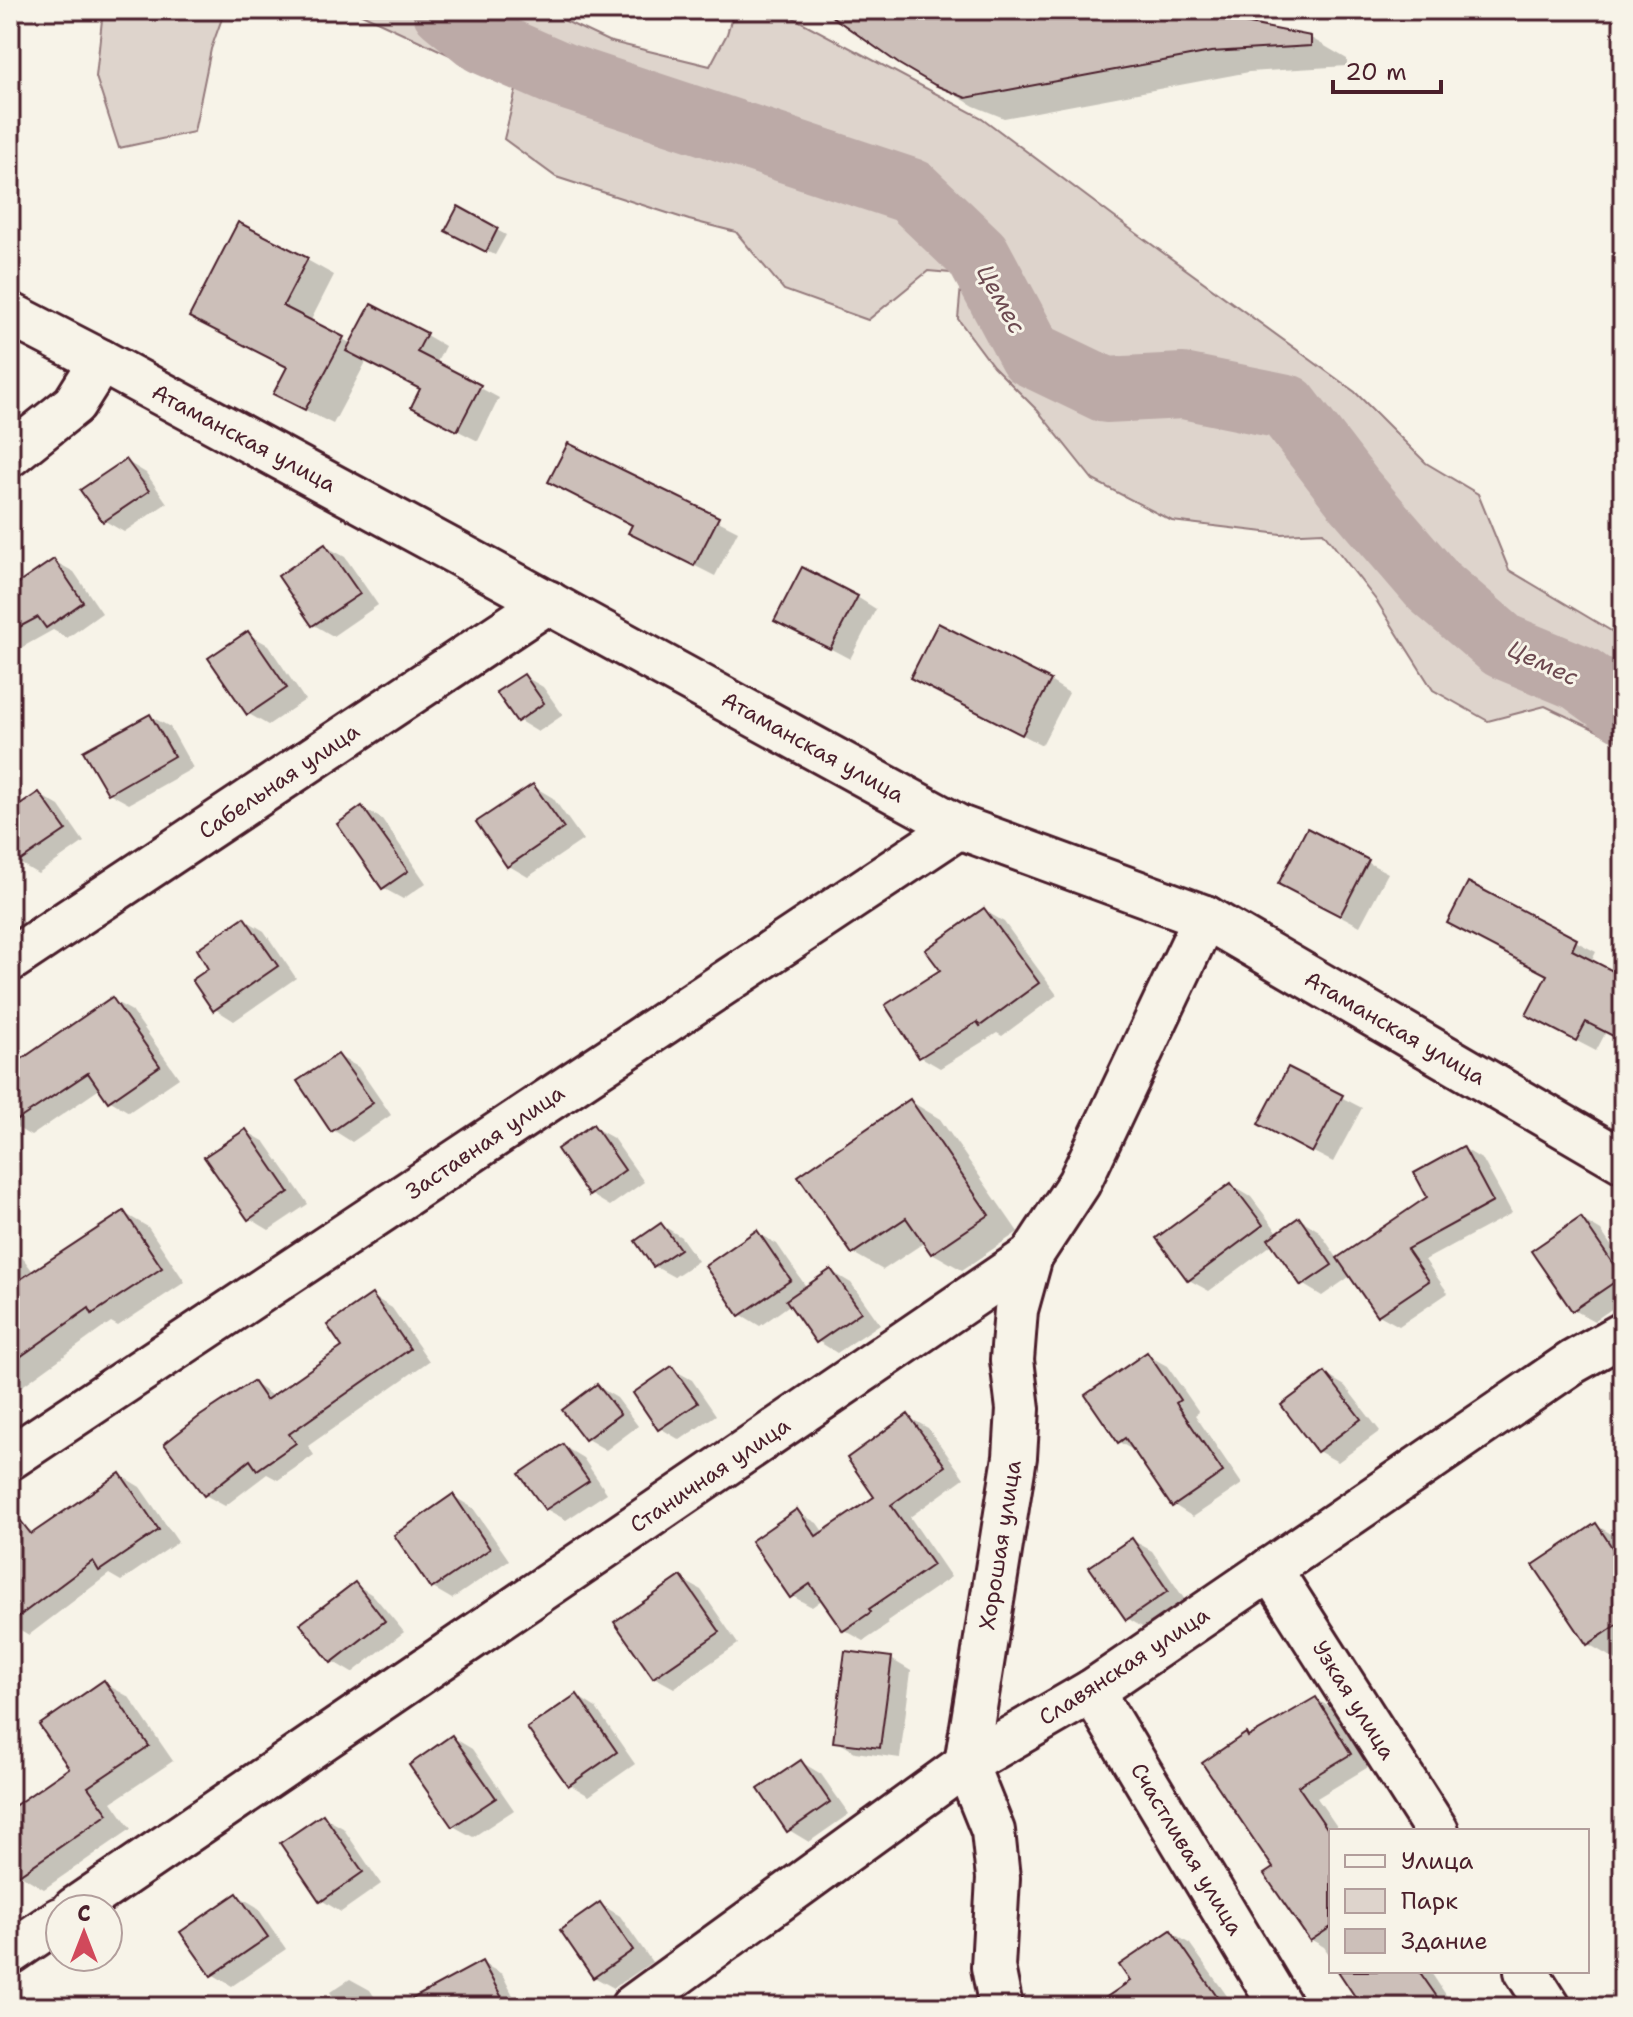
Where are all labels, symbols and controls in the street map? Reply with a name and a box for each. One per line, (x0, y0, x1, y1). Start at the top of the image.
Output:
scale bar (1333, 44, 1441, 94)
text: 20 m (1345, 56, 1407, 88)
water label: Цемес (969, 259, 1033, 339)
street label: Атаманская улица (147, 377, 341, 499)
water label: Цемес (1502, 633, 1584, 693)
street label: Атаманская улица (716, 685, 910, 809)
street label: Сабельная улица (193, 716, 365, 846)
street label: Атаманская улица (1299, 964, 1491, 1092)
street label: Заставная улица (400, 1078, 570, 1206)
street label: Станичная улица (624, 1410, 796, 1539)
street label: Хорошая улица (972, 1458, 1028, 1632)
street label: Славянская улица (1033, 1600, 1215, 1732)
street label: Узкая улица (1306, 1635, 1402, 1765)
street label: Счастливая улица (1124, 1757, 1250, 1941)
legend (1329, 1829, 1589, 1973)
text: Улица (1401, 1845, 1474, 1877)
text: Парк (1401, 1885, 1458, 1917)
north arrow (44, 1893, 124, 1973)
text: С (77, 1899, 91, 1928)
text: Здание (1401, 1925, 1488, 1957)

